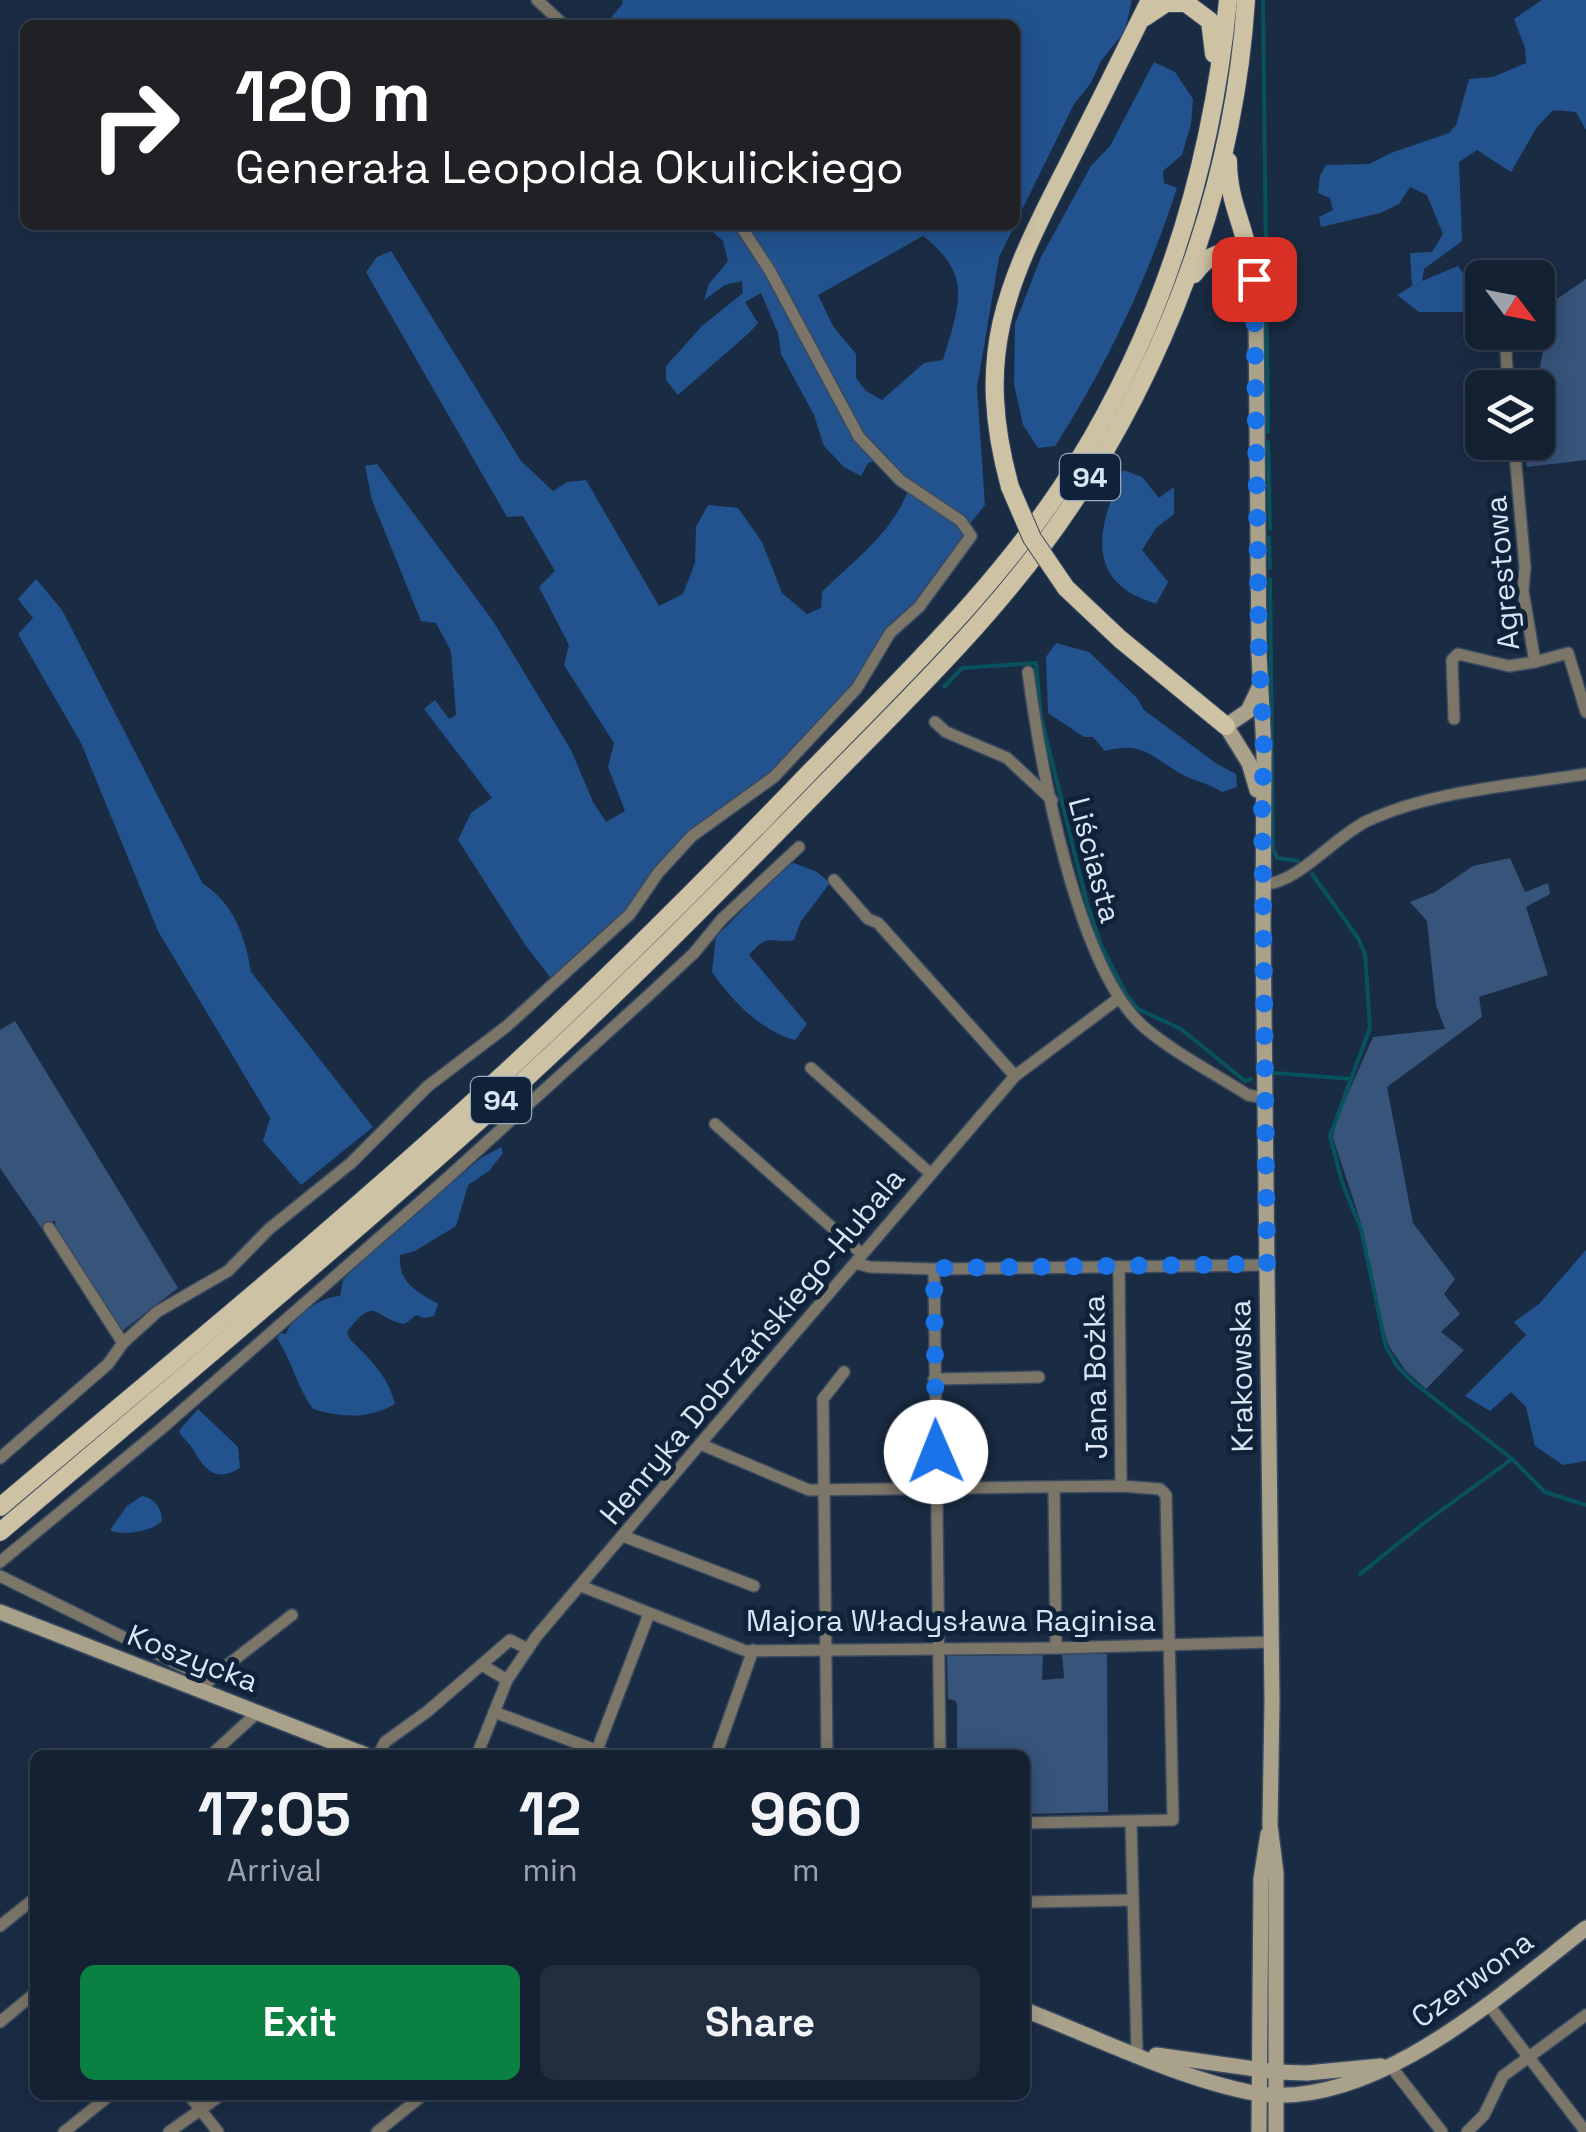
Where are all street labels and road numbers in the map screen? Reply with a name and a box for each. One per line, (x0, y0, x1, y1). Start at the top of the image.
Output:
road number: 94 (1060, 454, 1120, 500)
street label: Agrestowa (1476, 494, 1528, 652)
street label: Liściasta (1060, 793, 1130, 927)
road number: 94 (471, 1077, 531, 1123)
street label: Henryka Dobrzańskiego-Hubala (591, 1159, 913, 1533)
street label: Jana Bożka (1074, 1295, 1116, 1459)
street label: Krakowska (1220, 1299, 1262, 1453)
street label: Majora Władysława Raginisa (746, 1601, 1156, 1640)
street label: Koszycka (122, 1615, 264, 1701)
street label: Czerwona (1403, 1922, 1541, 2036)

